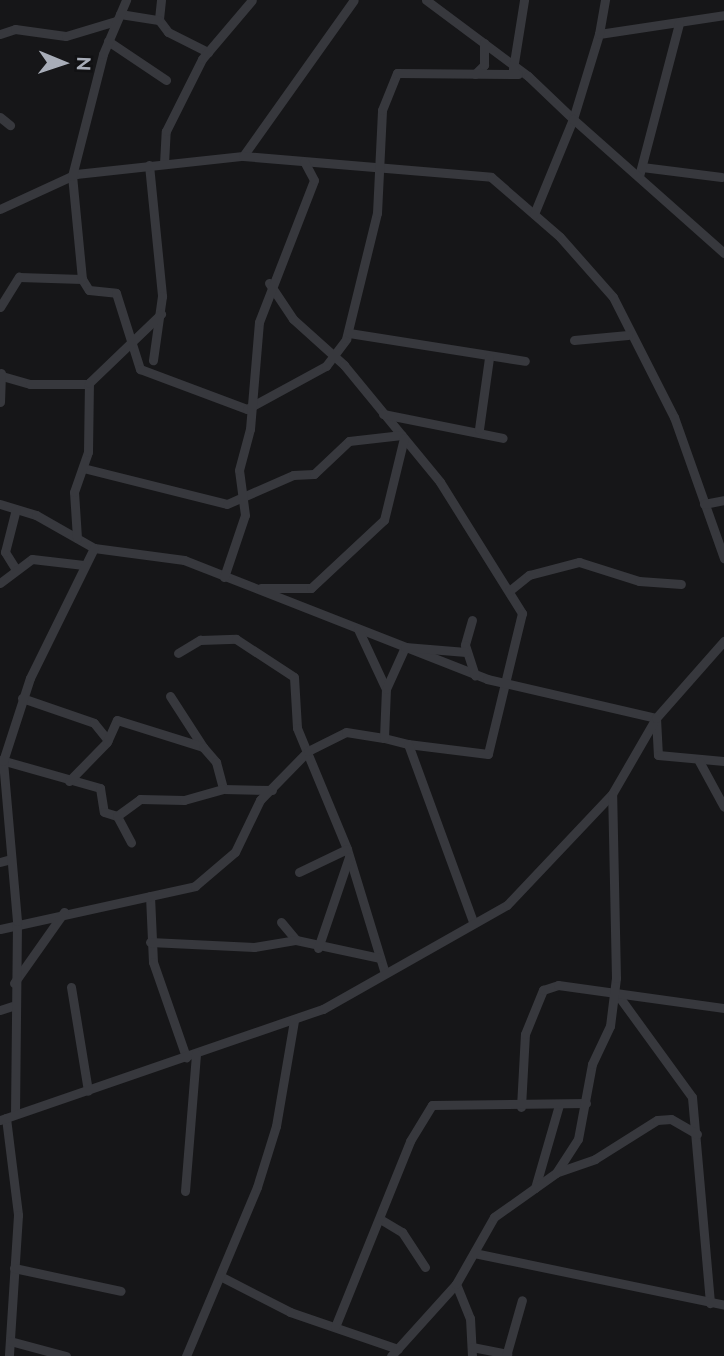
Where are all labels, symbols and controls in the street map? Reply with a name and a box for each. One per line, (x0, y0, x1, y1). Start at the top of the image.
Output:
north arrow (28, 28, 98, 98)
text: N (73, 56, 95, 71)

